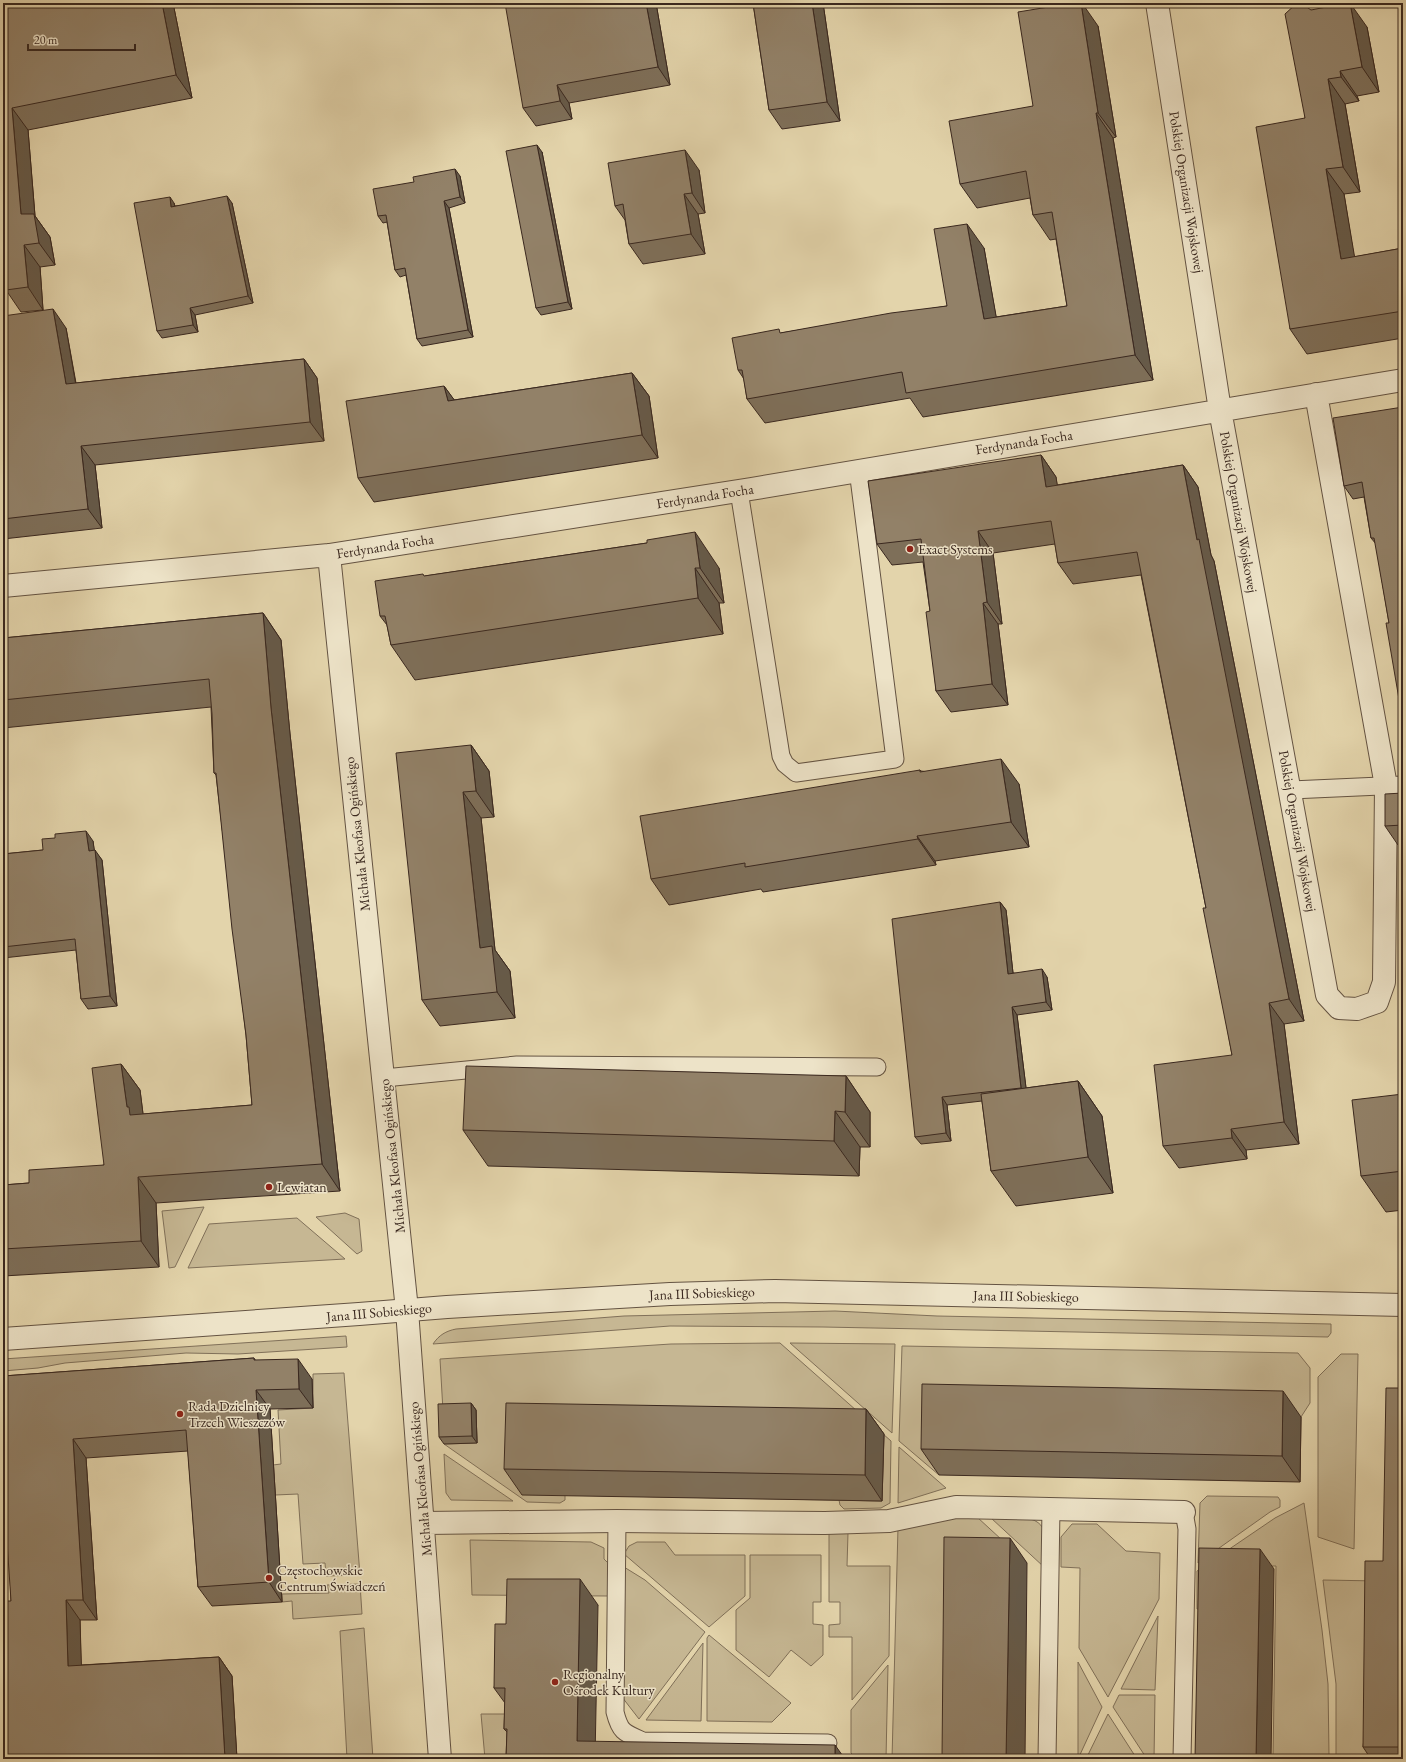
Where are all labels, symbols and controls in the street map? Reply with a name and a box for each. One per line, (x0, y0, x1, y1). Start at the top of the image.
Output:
scale bar (28, 26, 135, 52)
text: 20 m (34, 32, 58, 48)
street label: Polskiej Organizacji Wojskowej (1165, 110, 1209, 274)
street label: Ferdynanda Focha (974, 425, 1074, 459)
street label: Polskiej Organizacji Wojskowej (1216, 430, 1262, 594)
street label: Ferdynanda Focha (655, 479, 755, 513)
street label: Ferdynanda Focha (335, 529, 435, 563)
place label: Exact Systems (918, 540, 993, 558)
marker: Exact Systems (905, 544, 915, 554)
street label: Polskiej Organizacji Wojskowej (1275, 749, 1321, 913)
street label: Michała Kleofasa Ogińskiego (340, 756, 374, 912)
street label: Michała Kleofasa Ogińskiego (375, 1078, 409, 1234)
place label: Lewiatan (277, 1178, 327, 1196)
marker: Lewiatan (264, 1182, 274, 1192)
street label: Jana III Sobieskiego (648, 1282, 755, 1304)
street label: Jana III Sobieskiego (972, 1286, 1079, 1306)
street label: Jana III Sobieskiego (325, 1298, 433, 1326)
place label: Rada Dzielnicy Trzech Wieszczów (188, 1397, 286, 1431)
street label: Michała Kleofasa Ogińskiego (404, 1401, 436, 1557)
marker: Rada Dzielnicy Trzech Wieszczów (175, 1409, 185, 1419)
place label: Częstochowskie Centrum Świadczeń (277, 1561, 386, 1595)
marker: Częstochowskie Centrum Świadczeń (264, 1573, 274, 1583)
place label: Regionalny Ośrodek Kultury (563, 1665, 655, 1699)
marker: Regionalny Ośrodek Kultury (550, 1677, 560, 1687)

